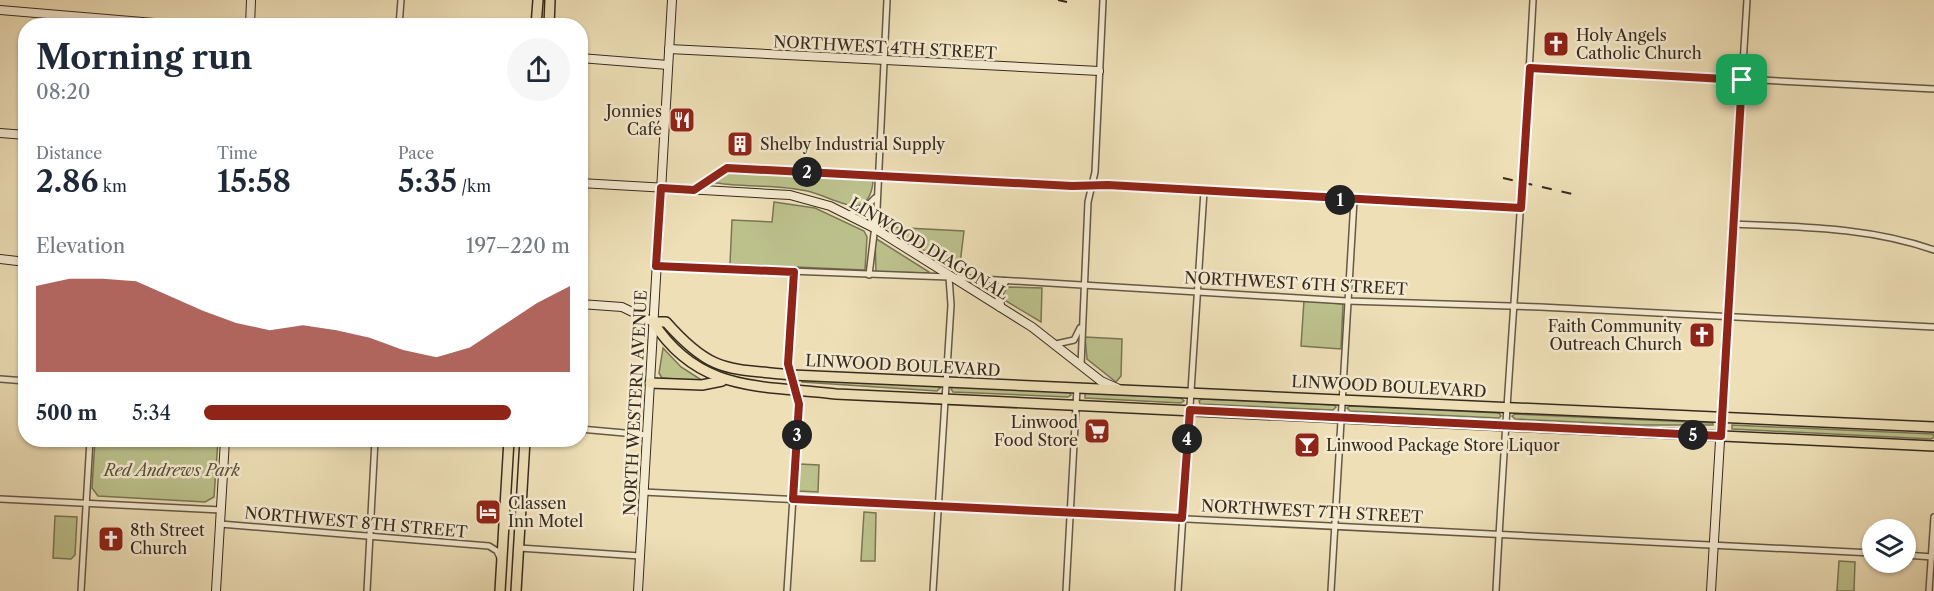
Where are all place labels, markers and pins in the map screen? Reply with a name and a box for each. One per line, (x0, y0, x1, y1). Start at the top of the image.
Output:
place label: Holy Angels Catholic Church (1576, 25, 1702, 63)
church icon: Holy Angels Catholic Church (1541, 29, 1571, 59)
pin (1716, 54, 1767, 105)
place label: Jonnies Café (603, 101, 662, 139)
restaurant icon: Jonnies Café (667, 105, 697, 135)
building icon: Shelby Industrial Supply (725, 129, 755, 159)
place label: Shelby Industrial Supply (760, 134, 946, 154)
pin: 2 (792, 157, 822, 187)
pin: 1 (1325, 185, 1355, 215)
place label: Faith Community Outreach Church (1548, 316, 1683, 354)
church icon: Faith Community Outreach Church (1687, 320, 1717, 350)
place label: Linwood Food Store (994, 412, 1078, 450)
supermarket icon: Linwood Food Store (1082, 416, 1112, 446)
pin: 3 (782, 420, 812, 450)
pin: 5 (1678, 420, 1708, 450)
pin: 4 (1172, 424, 1202, 454)
bar icon: Linwood Package Store Liquor (1292, 430, 1322, 460)
place label: Linwood Package Store Liquor (1326, 435, 1560, 455)
place label: Classen Inn Motel (508, 493, 584, 531)
hotel icon: Classen Inn Motel (473, 497, 503, 527)
place label: 8th Street Church (130, 520, 205, 558)
church icon: 8th Street Church (96, 524, 126, 554)

